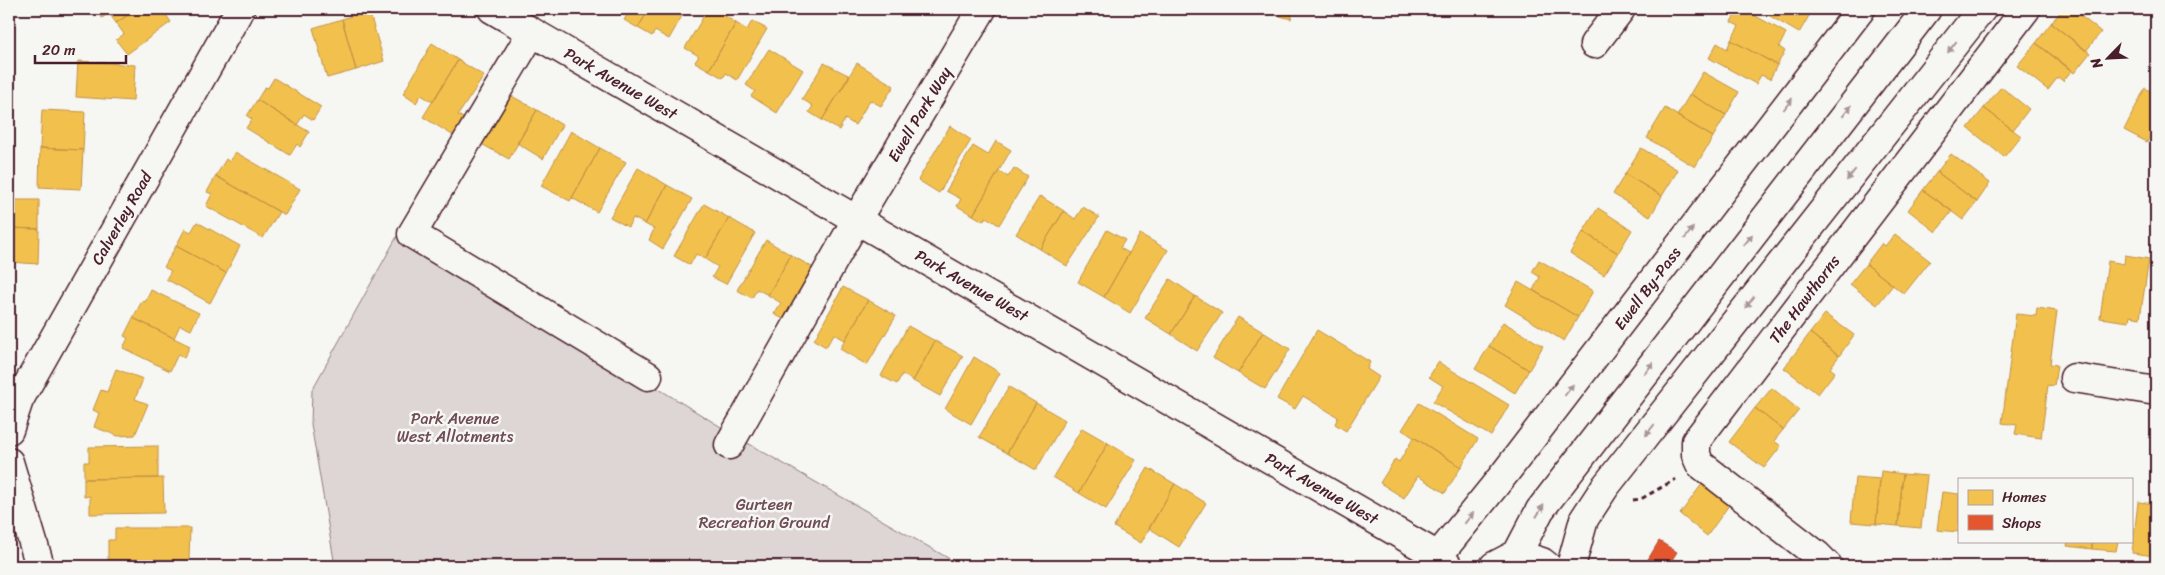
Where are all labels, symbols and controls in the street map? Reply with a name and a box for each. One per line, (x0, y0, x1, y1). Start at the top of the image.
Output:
scale bar (35, 32, 126, 64)
north arrow (2082, 32, 2132, 82)
text: 20 m (42, 37, 76, 63)
street label: Park Avenue West (558, 39, 683, 128)
one-way arrow (1946, 40, 1957, 53)
text: N (2083, 53, 2110, 74)
street label: Ewell Park Way (879, 60, 960, 168)
one-way arrow (1783, 97, 1793, 111)
one-way arrow (1842, 105, 1853, 118)
street label: Calverley Road (83, 165, 161, 270)
one-way arrow (1846, 168, 1856, 181)
one-way arrow (1684, 226, 1694, 240)
one-way arrow (1743, 234, 1754, 247)
street label: Ewell By-Pass (1606, 240, 1689, 336)
street label: Park Avenue West (909, 241, 1034, 330)
street label: The Hawthorns (1761, 248, 1848, 350)
one-way arrow (1745, 295, 1756, 308)
one-way arrow (1644, 362, 1654, 375)
one-way arrow (1564, 383, 1574, 397)
park label: Park Avenue West Allotments (397, 404, 514, 451)
one-way arrow (1644, 423, 1655, 436)
street label: Park Avenue West (1259, 444, 1384, 533)
legend (1958, 478, 2132, 542)
text: Homes (2002, 484, 2046, 510)
park label: Gurteen Recreation Ground (699, 490, 831, 537)
one-way arrow (1535, 505, 1544, 518)
text: Shops (2002, 510, 2042, 536)
one-way arrow (1463, 512, 1474, 525)

